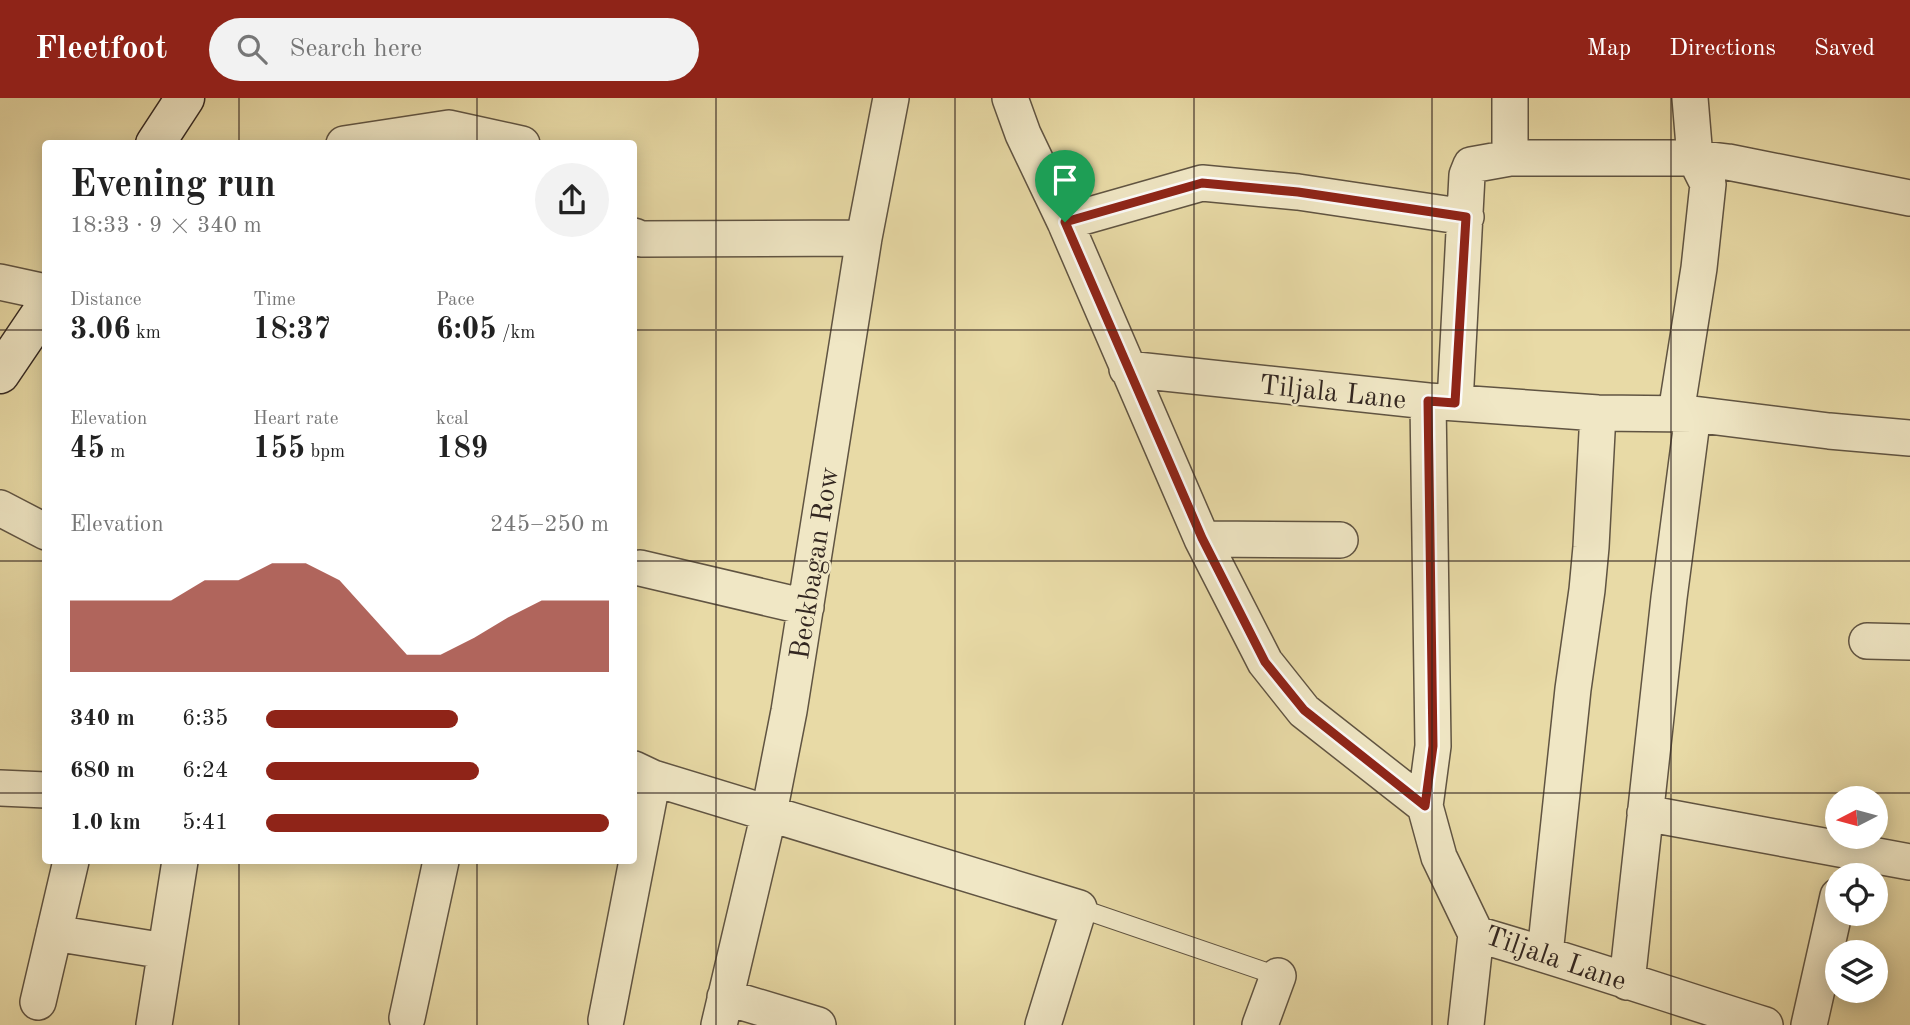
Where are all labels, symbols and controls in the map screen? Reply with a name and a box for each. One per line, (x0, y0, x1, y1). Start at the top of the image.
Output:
search box (209, 18, 699, 81)
icon: search (233, 30, 271, 68)
text: Fleetfoot (35, 33, 167, 66)
text: Search here (289, 36, 422, 62)
text: Map (1587, 37, 1631, 61)
text: Directions (1669, 37, 1776, 61)
text: Saved (1814, 37, 1875, 61)
pin (1035, 150, 1095, 222)
icon: arrive (1046, 161, 1084, 199)
button: share (535, 163, 609, 237)
text: Evening run (70, 167, 276, 205)
text: 18:33 · 9 × 340 m (70, 214, 262, 237)
text: Distance (70, 291, 142, 310)
text: Time (253, 291, 296, 310)
text: Pace (436, 291, 475, 310)
text: 3.06 (70, 315, 131, 345)
text: 18:37 (253, 315, 331, 345)
text: 6:05 (436, 315, 497, 345)
text: km (131, 324, 161, 343)
text: /km (497, 324, 535, 343)
street label: Tiljala Lane (1258, 372, 1408, 416)
text: Elevation (70, 410, 147, 429)
text: Heart rate (253, 410, 338, 429)
text: kcal (436, 410, 469, 429)
text: 45 (70, 434, 105, 464)
text: 155 (253, 434, 305, 464)
text: 189 (436, 434, 488, 464)
text: m (105, 443, 125, 462)
text: bpm (305, 443, 345, 462)
street label: Beckbagan Row (787, 465, 845, 662)
text: Elevation (70, 513, 164, 536)
text: 245–250 m (490, 513, 609, 536)
text: 340 m (70, 707, 135, 730)
text: 6:35 (182, 707, 228, 730)
text: 680 m (70, 759, 135, 782)
text: 6:24 (182, 759, 228, 782)
north arrow (1825, 786, 1888, 849)
map controls (1825, 786, 1888, 1003)
text: 1.0 km (70, 811, 141, 834)
text: 5:41 (182, 811, 228, 834)
button: locate (1825, 863, 1888, 926)
street label: Tiljala Lane (1481, 923, 1629, 997)
button: layers (1825, 940, 1888, 1003)

